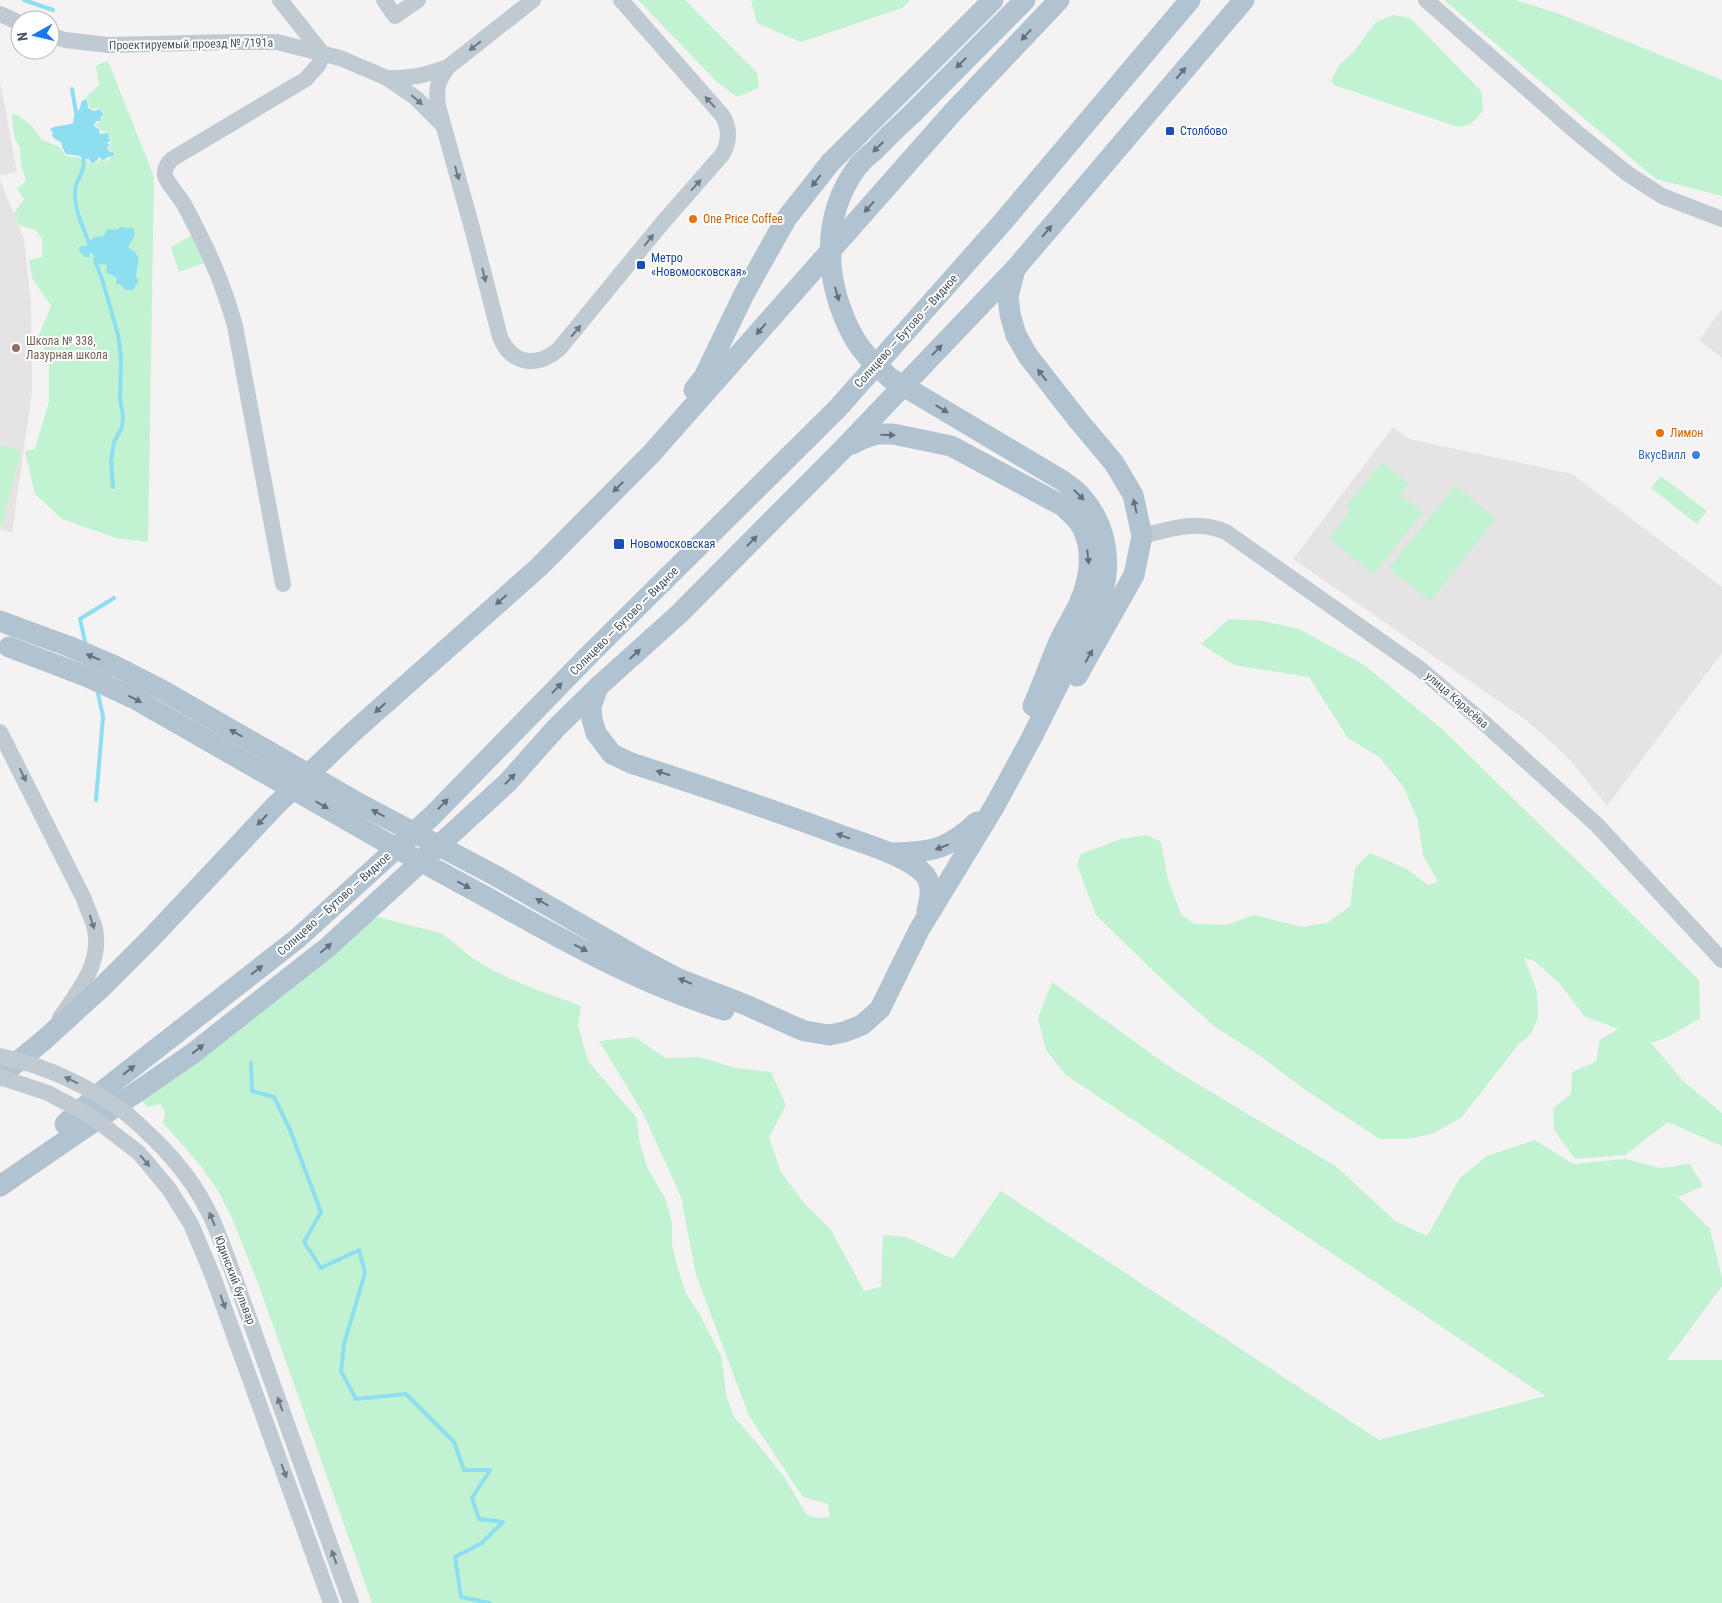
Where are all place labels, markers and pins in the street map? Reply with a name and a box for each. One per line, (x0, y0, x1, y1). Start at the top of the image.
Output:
place label: Столбово (1180, 124, 1228, 138)
marker: Столбово (1164, 125, 1176, 137)
place label: One Price Coffee (703, 212, 783, 226)
marker: One Price Coffee (687, 213, 699, 225)
place label: Метро «Новомосковская» (651, 251, 746, 279)
marker: Метро «Новомосковская» (635, 259, 647, 271)
place label: Школа № 338, Лазурная школа (26, 334, 108, 362)
marker: Школа № 338, Лазурная школа (10, 342, 22, 354)
place label: Лимон (1670, 426, 1703, 440)
marker: Лимон (1654, 427, 1666, 439)
place label: ВкусВилл (1638, 448, 1686, 462)
marker: ВкусВилл (1690, 449, 1702, 461)
marker: Новомосковская (612, 537, 626, 551)
place label: Новомосковская (630, 537, 715, 551)

